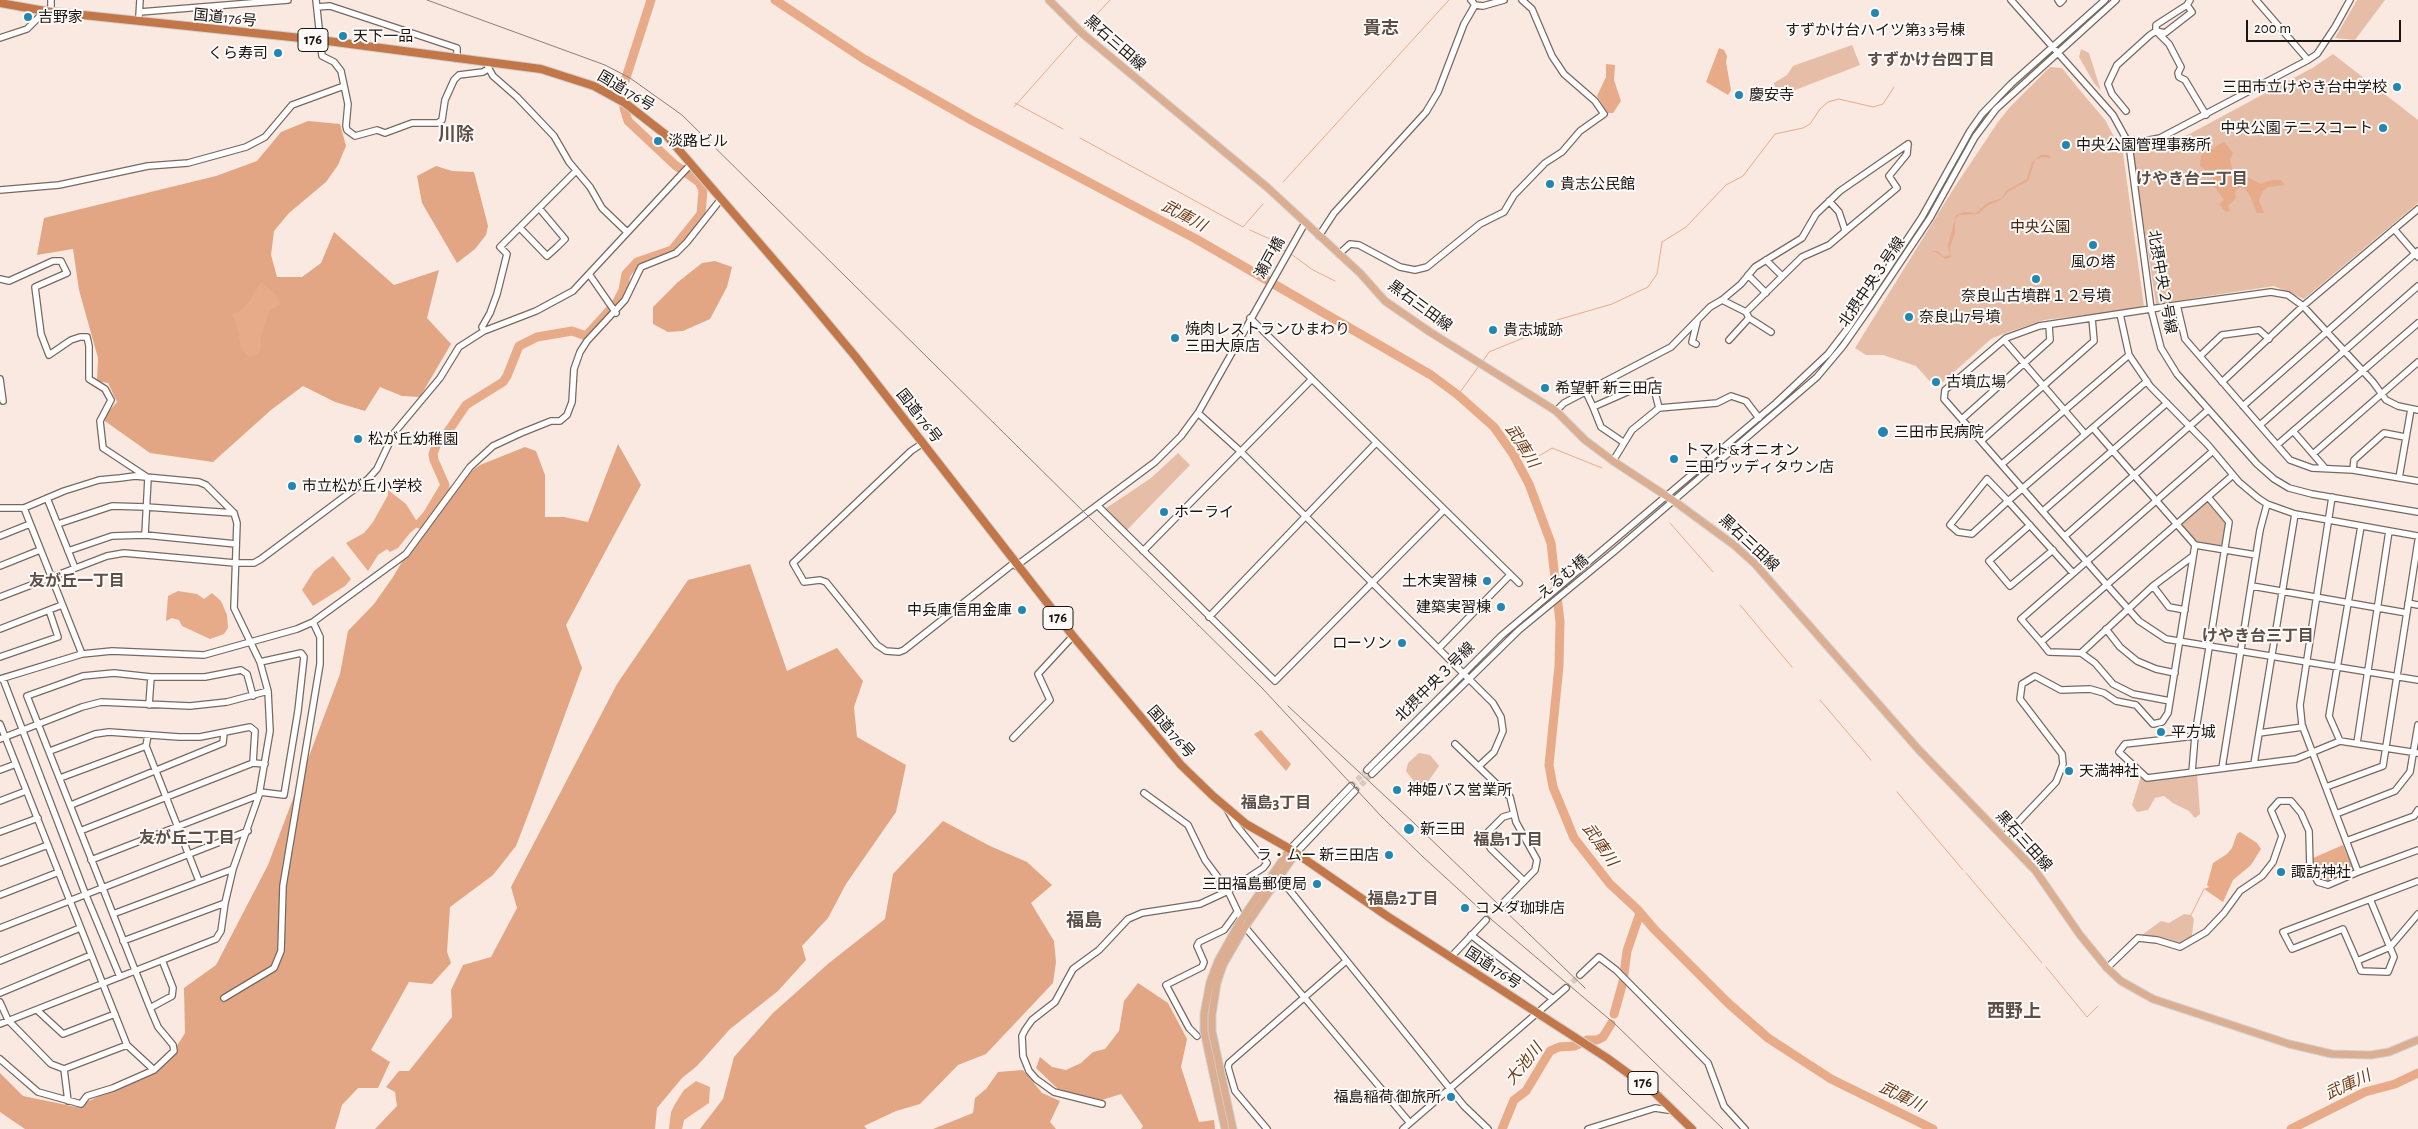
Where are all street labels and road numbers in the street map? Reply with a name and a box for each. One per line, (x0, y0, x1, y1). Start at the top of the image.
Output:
street label: 国道176号 (193, 6, 257, 30)
street label: 黒石三田線 (1081, 12, 1149, 74)
road number: 176 (298, 28, 328, 52)
street label: 国道176号 (594, 67, 658, 115)
street label: 北摂中央２号線 (2144, 229, 2180, 335)
street label: 北摂中央３号線 (1835, 233, 1909, 331)
street label: 瀬戸橋 (1251, 234, 1289, 282)
street label: 黒石三田線 (1384, 277, 1456, 335)
street label: 国道176号 (892, 385, 946, 447)
street label: 黒石三田線 (1715, 511, 1783, 575)
street label: えるむ橋 (1534, 551, 1592, 603)
road number: 176 (1043, 606, 1073, 630)
street label: 北摂中央３号線 (1392, 639, 1478, 725)
street label: 国道176号 (1143, 702, 1199, 762)
street label: 黒石三田線 (1992, 807, 2056, 875)
street label: 国道176号 (1461, 943, 1525, 993)
road number: 176 (1628, 1072, 1658, 1094)

